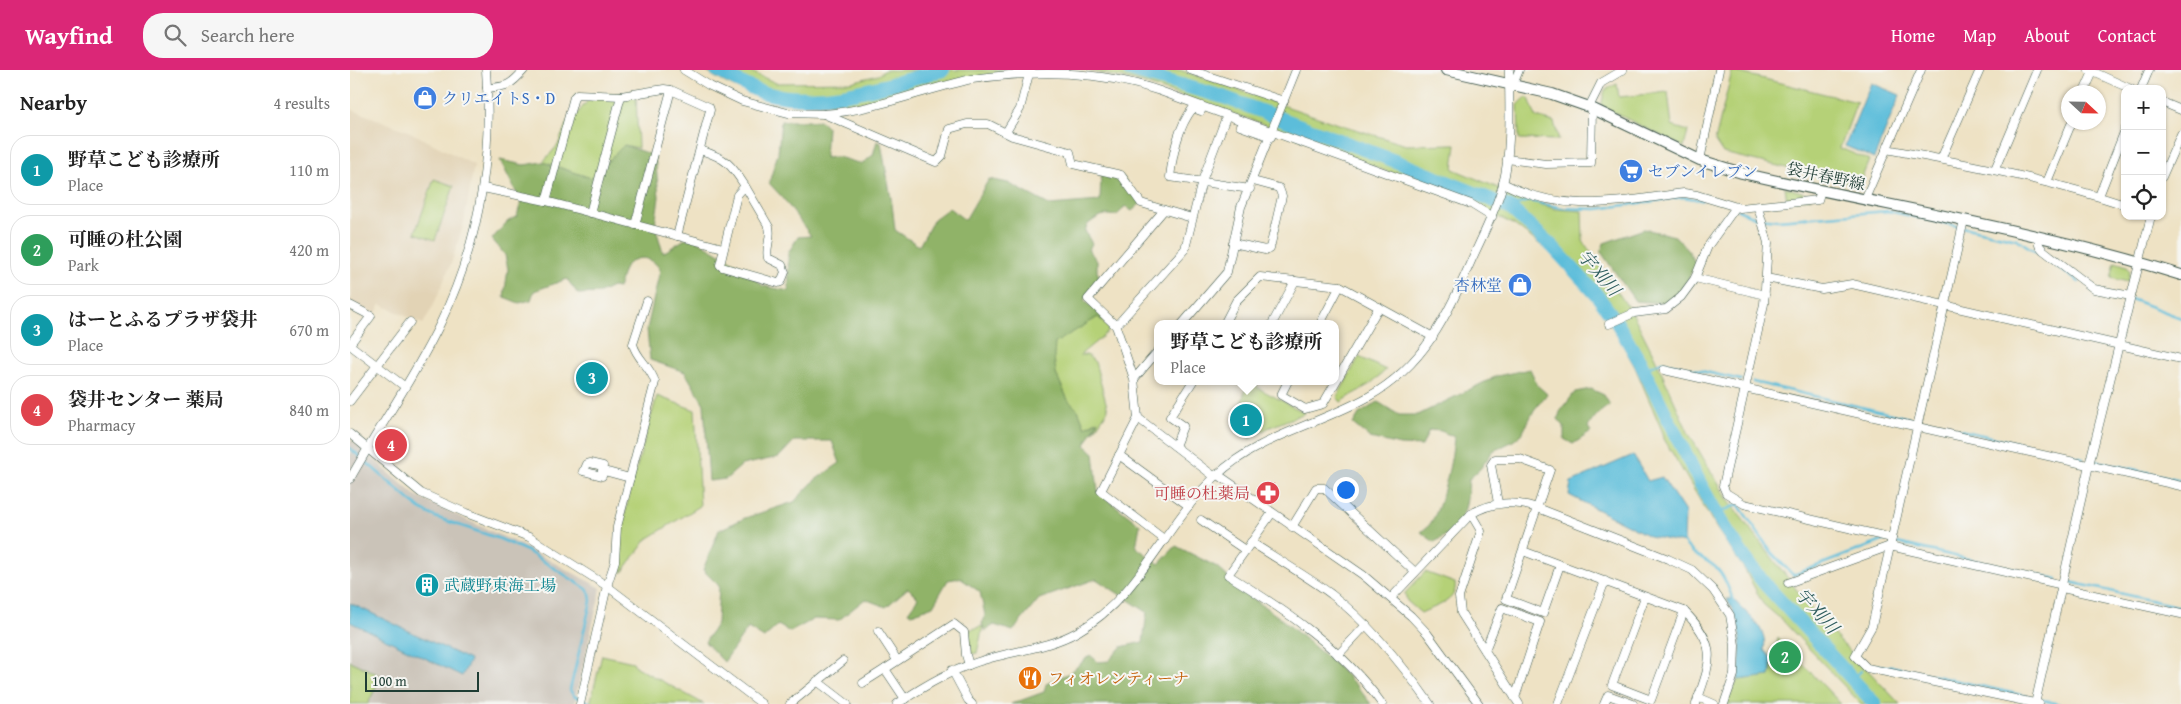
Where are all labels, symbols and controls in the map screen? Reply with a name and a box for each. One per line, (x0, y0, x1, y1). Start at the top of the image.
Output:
search box (143, 13, 493, 58)
text: Wayfind (25, 18, 113, 53)
icon: search (161, 21, 189, 49)
text: Search here (201, 21, 295, 49)
text: Home (1891, 22, 1935, 49)
text: Map (1963, 22, 1996, 49)
text: About (2024, 22, 2070, 49)
text: Contact (2098, 22, 2156, 49)
shop icon: クリエイトS・D (412, 85, 438, 111)
north arrow (2061, 85, 2106, 130)
map controls (2121, 85, 2166, 220)
button: + (2121, 85, 2166, 130)
place label: クリエイトS・D (442, 86, 555, 110)
text: Nearby (20, 87, 87, 118)
text: 4 results (273, 91, 330, 115)
button: − (2121, 130, 2166, 175)
text: 野草こども診療所 (68, 145, 220, 173)
street label: 袋井春野線 (1784, 156, 1868, 196)
text: 1 (33, 158, 41, 182)
text: 110 m (289, 158, 329, 182)
supermarket icon: セブンイレブン (1618, 158, 1644, 184)
place label: セブンイレブン (1648, 159, 1758, 183)
text: Place (68, 173, 103, 197)
button: locate (2121, 175, 2166, 220)
text: 可睡の杜公園 (68, 225, 182, 253)
text: 2 (33, 238, 41, 262)
text: 420 m (289, 238, 329, 262)
water label: 宇刈川 (1571, 243, 1629, 303)
text: Park (68, 253, 99, 277)
shop icon: 杏林堂 (1507, 272, 1533, 298)
place label: 杏林堂 (1454, 273, 1502, 297)
text: はーとふるプラザ袋井 (68, 305, 258, 333)
text: 3 (33, 318, 41, 342)
text: 670 m (289, 318, 329, 342)
popup (1154, 320, 1339, 385)
text: 野草こども診療所 (1170, 327, 1323, 355)
text: Place (68, 333, 103, 357)
text: Place (1170, 355, 1206, 379)
pin: 3 (576, 359, 608, 397)
text: 袋井センター 薬局 (68, 385, 223, 413)
text: 4 (33, 398, 41, 422)
text: 840 m (289, 398, 329, 422)
pin: 1 (1230, 401, 1262, 439)
text: Pharmacy (68, 413, 135, 437)
pin: 4 (375, 426, 407, 464)
your location (1333, 477, 1359, 503)
pharmacy icon: 可睡の杜薬局 (1255, 480, 1281, 506)
place label: 可睡の杜薬局 (1154, 481, 1250, 505)
building icon: 武蔵野東海工場 (414, 572, 440, 598)
place label: 武蔵野東海工場 (444, 573, 556, 597)
water label: 宇刈川 (1789, 582, 1847, 641)
pin: 2 (1769, 638, 1801, 676)
restaurant icon: フィオレンティーナ (1017, 665, 1043, 691)
place label: フィオレンティーナ (1048, 666, 1189, 690)
scale bar (365, 669, 479, 692)
text: 100 m (372, 671, 407, 691)

